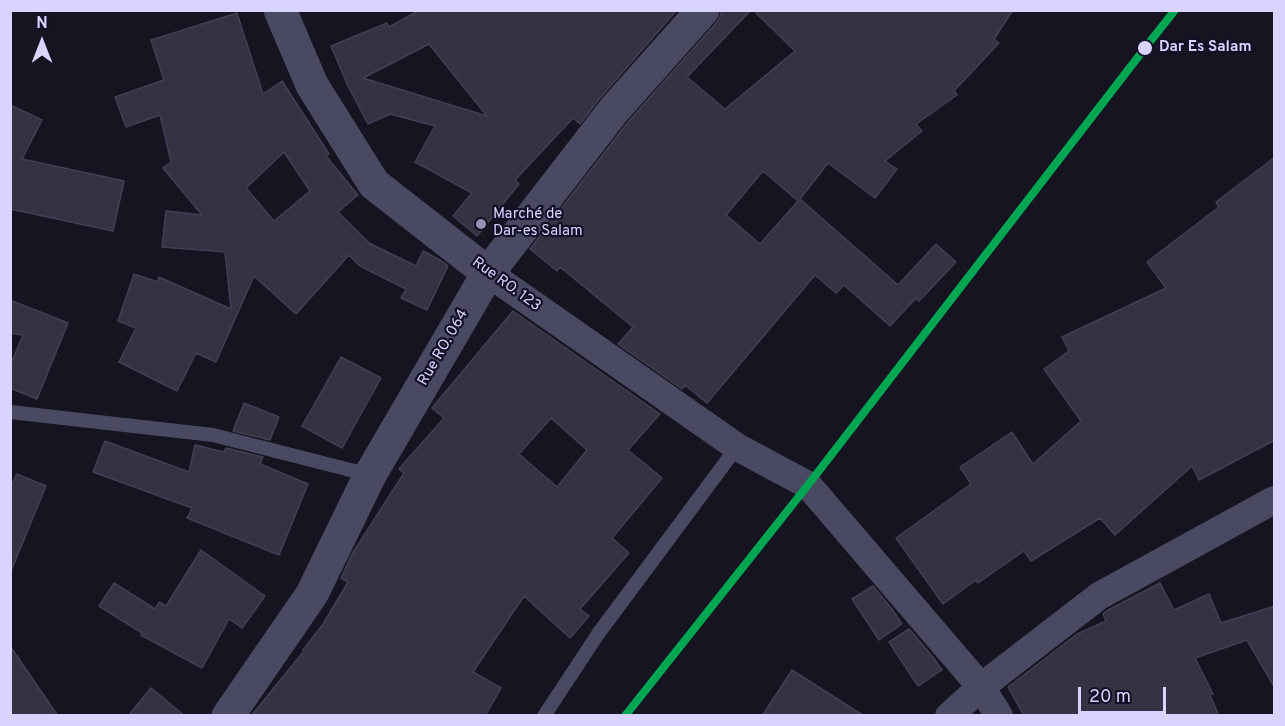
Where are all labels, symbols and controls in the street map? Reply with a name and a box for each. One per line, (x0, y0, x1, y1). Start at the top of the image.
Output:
north arrow (12, 12, 72, 72)
text: N (36, 14, 48, 34)
marker: Dar Es Salam (1136, 39, 1154, 57)
place label: Dar Es Salam (1159, 39, 1252, 57)
place label: Marché de Dar-es Salam (493, 206, 583, 241)
marker: Marché de Dar-es Salam (474, 217, 488, 231)
street label: Rue RO. 123 (468, 254, 544, 316)
street label: Rue RO. 064 (415, 307, 473, 389)
scale bar (1081, 675, 1170, 713)
text: 20 m (1089, 686, 1131, 709)

